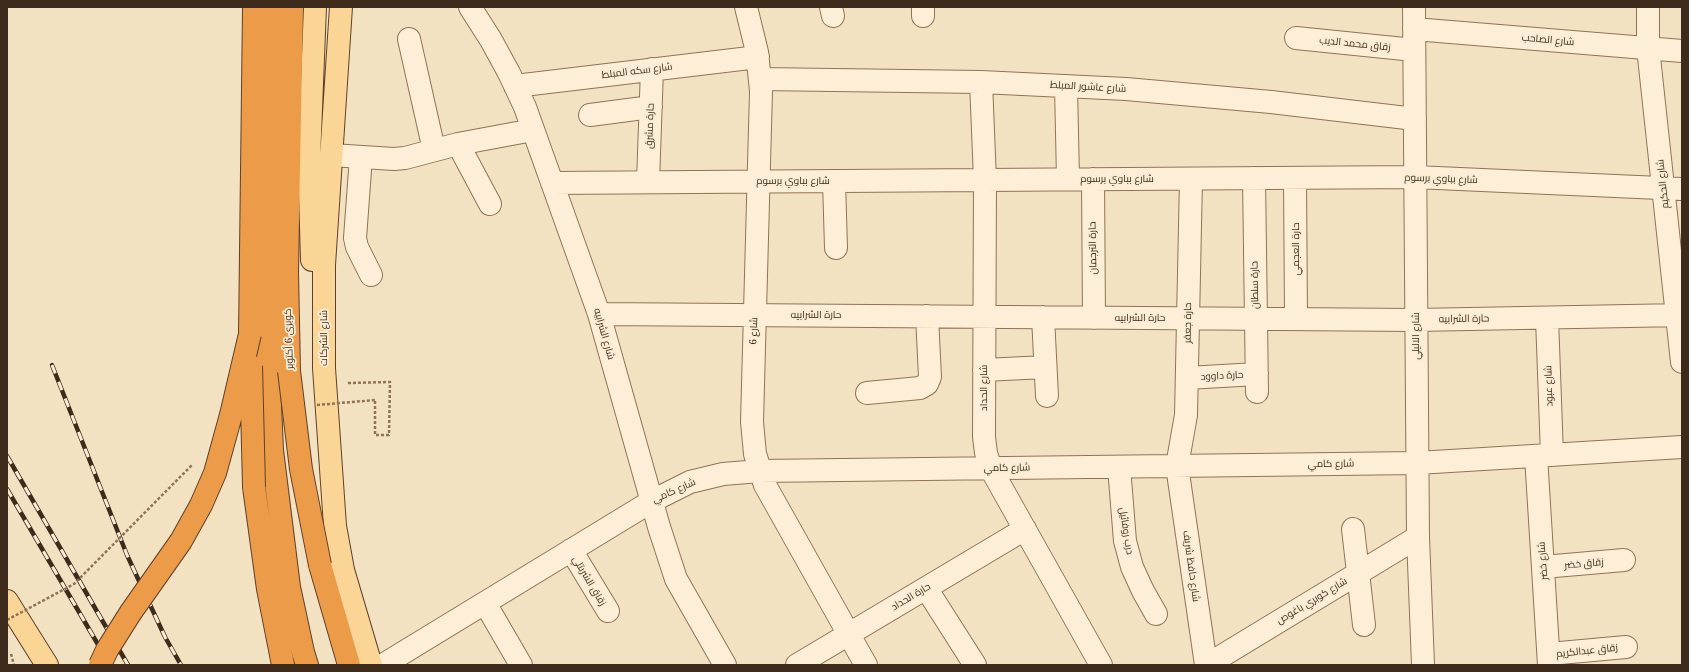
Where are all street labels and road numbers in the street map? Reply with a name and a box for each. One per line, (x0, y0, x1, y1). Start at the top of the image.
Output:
street label: شارع الصاحب (1521, 32, 1575, 48)
street label: زقاق محمد الديب (1319, 34, 1391, 54)
street label: شارع سكه المبلط (601, 61, 673, 81)
street label: شارع عاشور المبلط (1050, 79, 1126, 95)
street label: حارة مشرق (643, 103, 657, 149)
street label: شارع الحكيم (1654, 159, 1672, 209)
street label: شارع بباوي برسوم (1404, 172, 1478, 186)
street label: شارع بباوي برسوم (1080, 173, 1154, 185)
street label: شارع بباوي برسوم (756, 175, 830, 187)
street label: حارة الترجمان (1087, 221, 1099, 275)
street label: حارة العجمي (1290, 223, 1302, 275)
street label: حارة سلطان (1249, 261, 1261, 309)
street label: حارة جعفر (1182, 302, 1194, 344)
street label: شارع الشرابيه (591, 307, 617, 361)
street label: كوبرى 6 أكتوبر (282, 308, 296, 370)
street label: حارة الشرابيه (791, 309, 841, 321)
street label: شارع الشركات (318, 310, 330, 366)
street label: حارة الشرابيه (1115, 312, 1165, 324)
street label: شارع الاليلي (1410, 312, 1422, 360)
street label: حارة الشرابيه (1439, 313, 1489, 325)
street label: شارع 6 (748, 317, 760, 345)
street label: شارع الحداد (978, 365, 990, 411)
street label: شارع عبود (1542, 365, 1556, 407)
street label: حارة داوود (1200, 369, 1244, 383)
street label: شارع كامي (1308, 458, 1354, 470)
street label: شارع كامي (984, 462, 1030, 474)
street label: شارع كامي (650, 476, 698, 506)
street label: درب روفائيل (1116, 507, 1136, 555)
street label: شارع حافظ شريف (1180, 529, 1202, 603)
street label: شارع خضر (1536, 541, 1550, 581)
street label: زقاق الشربتلي (569, 554, 609, 608)
street label: زقاق خضر (1564, 556, 1604, 572)
street label: شارع كوبري باغوص (1274, 575, 1350, 627)
street label: حارة الحداد (889, 581, 933, 613)
street label: زقاق عبدالكريم (1555, 642, 1619, 660)

